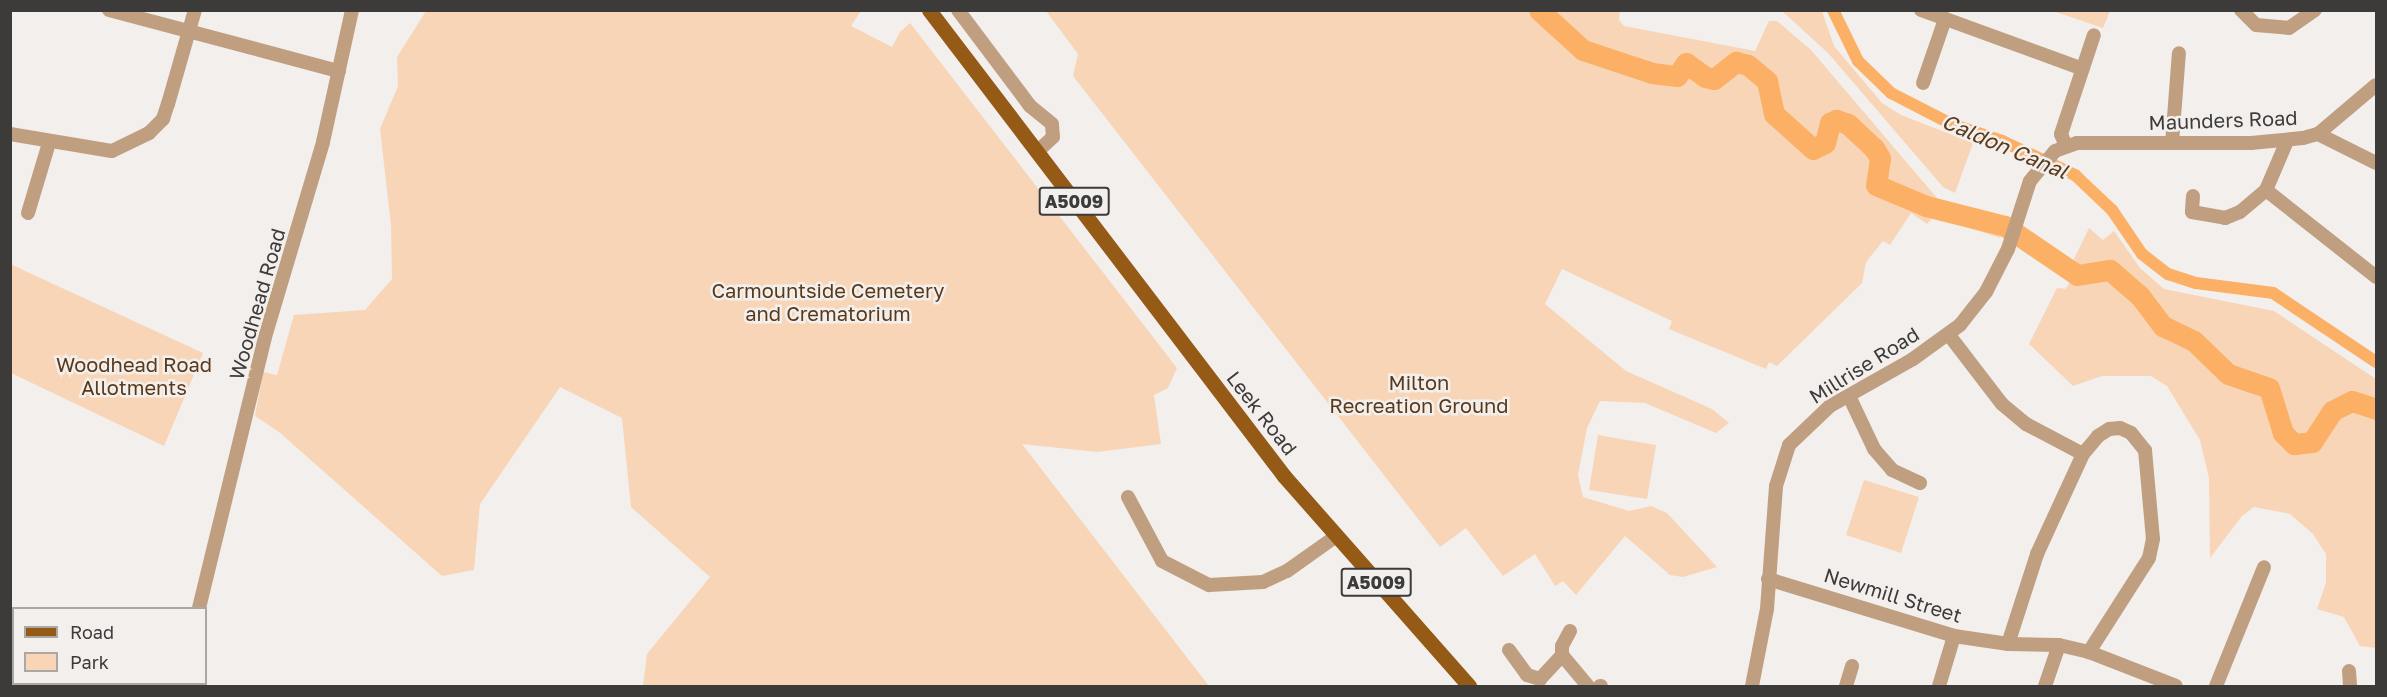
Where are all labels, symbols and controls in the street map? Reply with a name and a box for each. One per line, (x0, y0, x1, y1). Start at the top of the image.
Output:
street label: Maunders Road (2148, 105, 2298, 135)
water label: Caldon Canal (1938, 108, 2072, 184)
road number: A5009 (1038, 186, 1110, 216)
street label: Woodhead Road (224, 226, 290, 382)
park label: Carmountside Cemetery and Crematorium (711, 279, 945, 326)
street label: Millrise Road (1805, 322, 1923, 408)
park label: Woodhead Road Allotments (56, 353, 212, 400)
street label: Leek Road (1222, 366, 1302, 460)
park label: Milton Recreation Ground (1329, 371, 1509, 418)
street label: Newmill Street (1821, 563, 1965, 627)
road number: A5009 (1340, 567, 1412, 597)
legend (12, 607, 207, 685)
text: Road (70, 621, 114, 643)
text: Park (70, 651, 109, 673)

